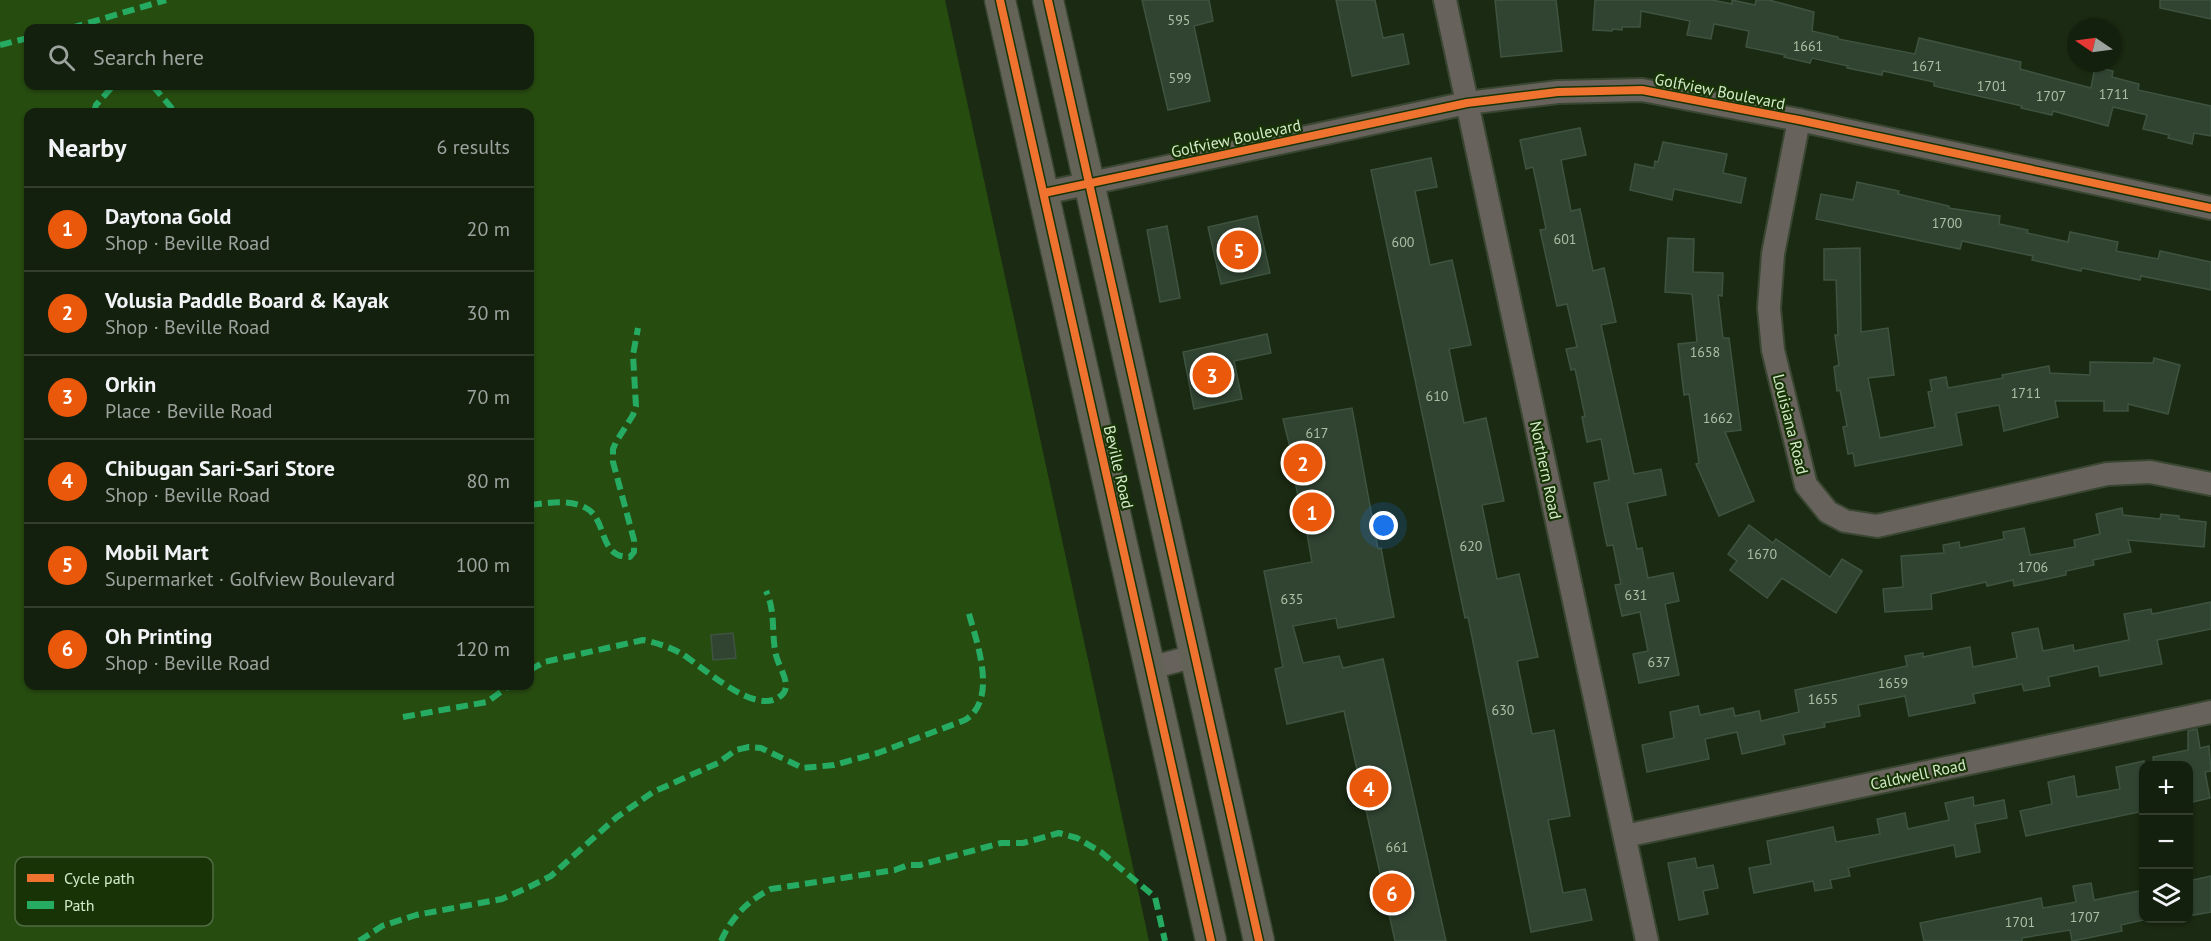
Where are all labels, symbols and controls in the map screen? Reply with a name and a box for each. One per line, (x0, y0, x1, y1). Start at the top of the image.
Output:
house number: 595 (1168, 11, 1190, 29)
north arrow (2067, 18, 2121, 72)
search box (24, 24, 534, 90)
house number: 1661 (1793, 37, 1823, 55)
icon: search (45, 41, 78, 74)
text: Search here (93, 43, 204, 71)
house number: 1671 (1912, 57, 1942, 75)
house number: 599 (1169, 69, 1191, 87)
street label: Golfview Boulevard (1653, 69, 1787, 113)
house number: 1701 (1977, 77, 2007, 95)
house number: 1711 (2099, 85, 2129, 103)
house number: 1707 (2036, 87, 2066, 105)
street label: Golfview Boulevard (1169, 114, 1303, 162)
text: Nearby (48, 131, 126, 164)
text: 6 results (437, 134, 510, 160)
text: Daytona Gold (105, 202, 231, 230)
house number: 1700 (1932, 214, 1963, 232)
text: 1 (62, 216, 73, 242)
text: 20 m (467, 216, 510, 242)
pin: 5 (1220, 228, 1258, 272)
text: Shop · Beville Road (105, 230, 270, 256)
house number: 601 (1554, 230, 1576, 248)
house number: 600 (1392, 233, 1415, 251)
text: Volusia Paddle Board & Kayak (105, 286, 389, 314)
text: 2 (62, 300, 73, 326)
text: 30 m (467, 300, 510, 326)
text: Shop · Beville Road (105, 314, 270, 340)
house number: 1658 (1690, 343, 1720, 361)
pin: 3 (1192, 352, 1232, 398)
text: Orkin (105, 370, 156, 398)
street label: Louisiana Road (1769, 372, 1813, 476)
text: 3 (62, 384, 73, 410)
text: 70 m (467, 384, 510, 410)
house number: 1711 (2011, 384, 2041, 402)
house number: 610 (1426, 387, 1449, 405)
text: Place · Beville Road (105, 398, 273, 424)
house number: 1662 (1703, 409, 1733, 427)
street label: Northern Road (1526, 419, 1566, 521)
street label: Beville Road (1100, 423, 1138, 511)
house number: 617 (1306, 424, 1328, 442)
pin: 2 (1284, 440, 1322, 486)
text: Chibugan Sari-Sari Store (105, 454, 335, 482)
text: 4 (62, 468, 73, 494)
text: 80 m (467, 468, 510, 494)
text: Shop · Beville Road (105, 482, 270, 508)
pin: 1 (1292, 490, 1332, 534)
your location (1369, 511, 1398, 540)
house number: 620 (1460, 537, 1483, 555)
text: Mobil Mart (105, 538, 209, 566)
house number: 1670 (1747, 545, 1778, 563)
text: 5 (62, 552, 73, 578)
text: 100 m (456, 552, 510, 578)
house number: 1706 (2018, 558, 2048, 576)
text: Supermarket · Golfview Boulevard (105, 566, 395, 592)
house number: 631 (1625, 586, 1647, 604)
house number: 635 (1281, 590, 1303, 608)
text: Oh Printing (105, 622, 212, 650)
text: 6 (62, 636, 73, 662)
text: 120 m (456, 636, 510, 662)
text: Shop · Beville Road (105, 650, 270, 676)
house number: 637 (1648, 653, 1670, 671)
house number: 1659 (1878, 674, 1908, 692)
house number: 1655 (1808, 690, 1838, 708)
house number: 630 (1492, 701, 1515, 719)
street label: Caldwell Road (1868, 754, 1968, 794)
map controls (2139, 761, 2193, 923)
button: + (2139, 761, 2193, 815)
pin: 4 (1350, 766, 1388, 810)
button: − (2139, 815, 2193, 869)
house number: 661 (1386, 838, 1408, 856)
legend (15, 857, 213, 926)
text: Cycle path (64, 868, 135, 888)
button: layers (2139, 869, 2193, 923)
pin: 6 (1372, 870, 1412, 916)
text: Path (64, 895, 95, 915)
house number: 1707 (2070, 908, 2100, 926)
house number: 1701 (2005, 913, 2035, 931)

